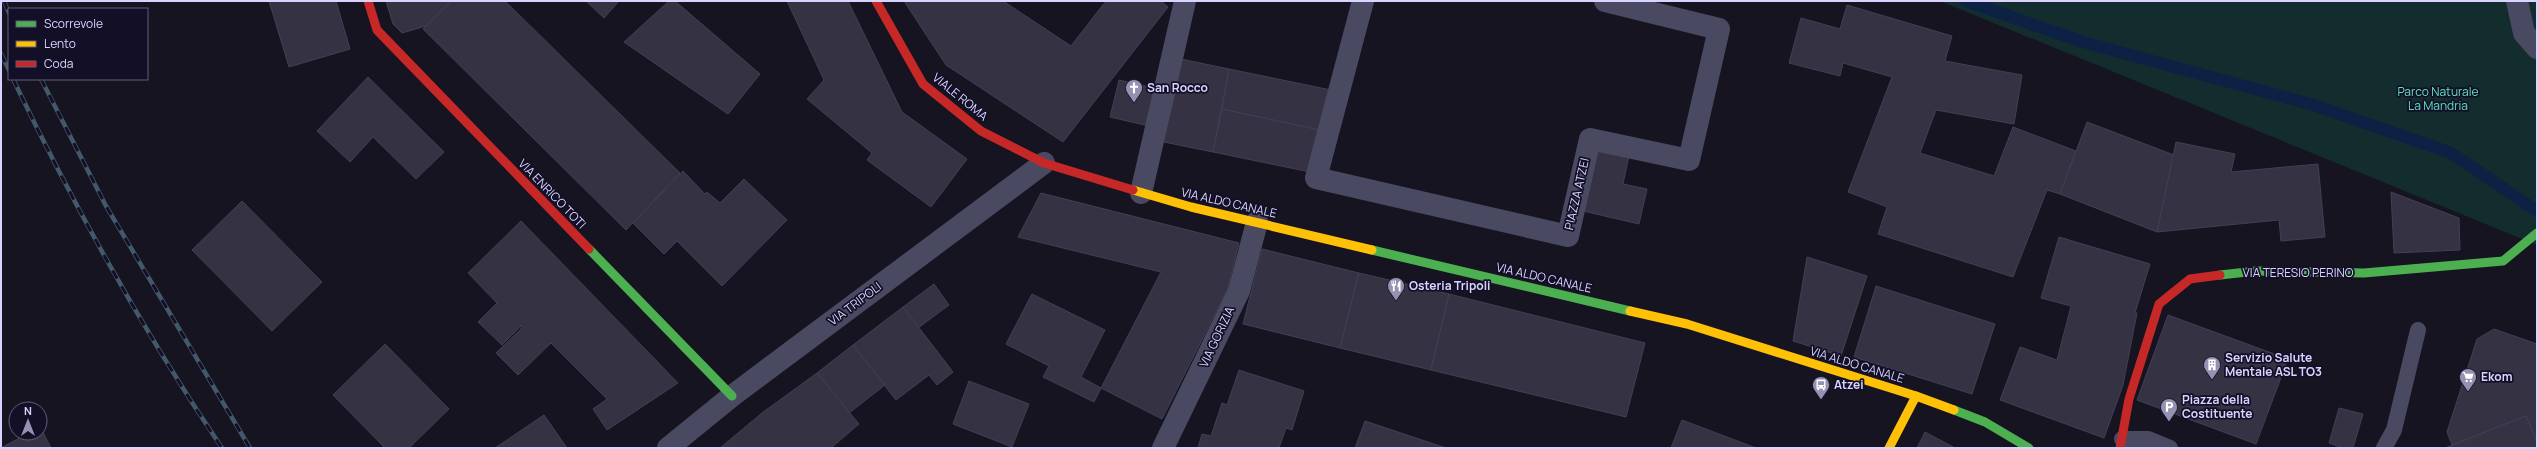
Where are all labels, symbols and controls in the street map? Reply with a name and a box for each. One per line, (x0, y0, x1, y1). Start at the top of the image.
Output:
legend (8, 8, 148, 80)
text: Scorrevole (44, 15, 103, 32)
text: Lento (44, 35, 76, 52)
text: Coda (44, 55, 73, 72)
street label: VIALE ROMA (929, 69, 992, 125)
church icon: San Rocco (1124, 78, 1144, 103)
place label: San Rocco (1147, 79, 1208, 96)
park label: Parco Naturale La Mandria (2397, 83, 2479, 114)
street label: VIA ENRICO TOTI (515, 155, 590, 232)
street label: PIAZZA ATZEI (1560, 156, 1593, 232)
street label: VIA ALDO CANALE (1180, 183, 1279, 222)
street label: VIA ALDO CANALE (1495, 258, 1594, 297)
street label: VIA TERESIO PERINO (2243, 264, 2354, 281)
restaurant icon: Osteria Tripoli (1386, 276, 1406, 301)
place label: Osteria Tripoli (1409, 277, 1490, 294)
street label: VIA TRIPOLI (825, 278, 885, 329)
street label: VIA GORIZIA (1195, 303, 1238, 370)
street label: VIA ALDO CANALE (1808, 342, 1906, 387)
place label: Servizio Salute Mentale ASL TO3 (2225, 349, 2322, 380)
building icon: Servizio Salute Mentale ASL TO3 (2202, 355, 2222, 380)
supermarket icon: Ekom (2458, 367, 2478, 392)
place label: Ekom (2481, 368, 2513, 385)
bus stop icon: Atzei (1811, 375, 1831, 400)
place label: Atzei (1834, 376, 1864, 393)
place label: Piazza della Costituente (2182, 391, 2253, 422)
parking icon: Piazza della Costituente (2159, 397, 2179, 422)
north arrow (8, 401, 48, 441)
text: N (24, 403, 32, 418)

